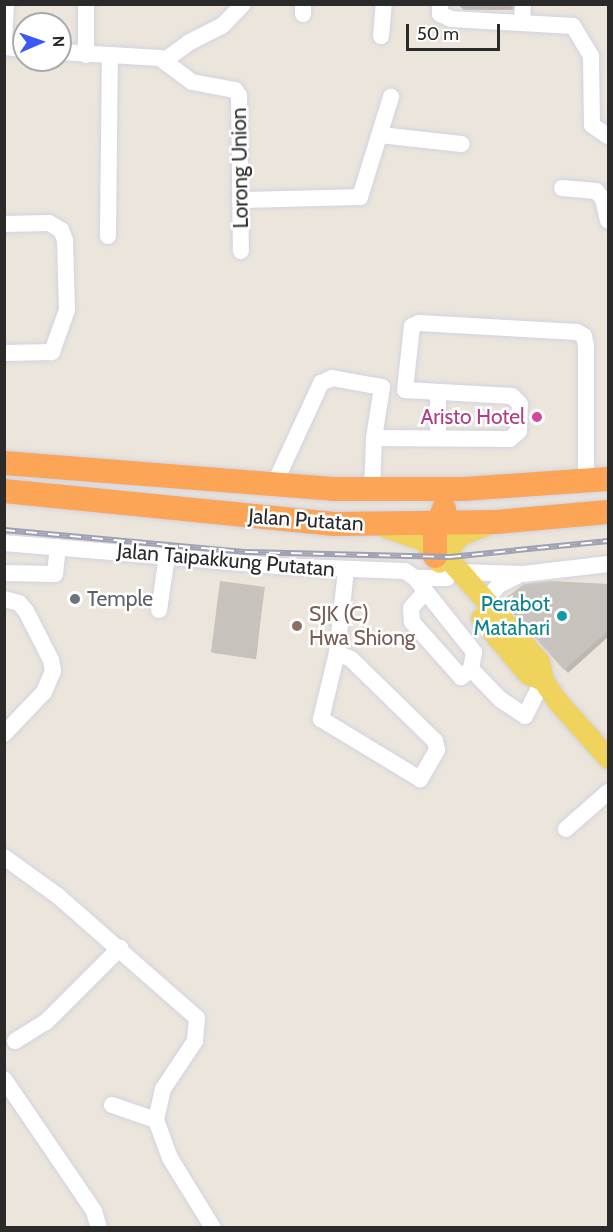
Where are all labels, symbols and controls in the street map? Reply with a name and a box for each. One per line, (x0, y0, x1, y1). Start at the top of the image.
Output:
north arrow (12, 12, 72, 72)
scale bar (409, 12, 504, 50)
text: 50 m (417, 23, 459, 45)
text: N (49, 35, 68, 47)
street label: Lorong Union (226, 107, 254, 229)
place label: Aristo Hotel (420, 404, 525, 430)
marker: Aristo Hotel (530, 410, 544, 424)
street label: Jalan Putatan (248, 503, 364, 537)
street label: Jalan Taipakkung Putatan (116, 538, 336, 582)
place label: Temple (87, 586, 153, 612)
place label: Perabot Matahari (473, 591, 550, 641)
marker: Temple (68, 592, 82, 606)
place label: SJK (C) Hwa Shiong (309, 601, 415, 651)
marker: Perabot Matahari (555, 609, 569, 623)
marker: SJK (C) Hwa Shiong (290, 619, 304, 633)

